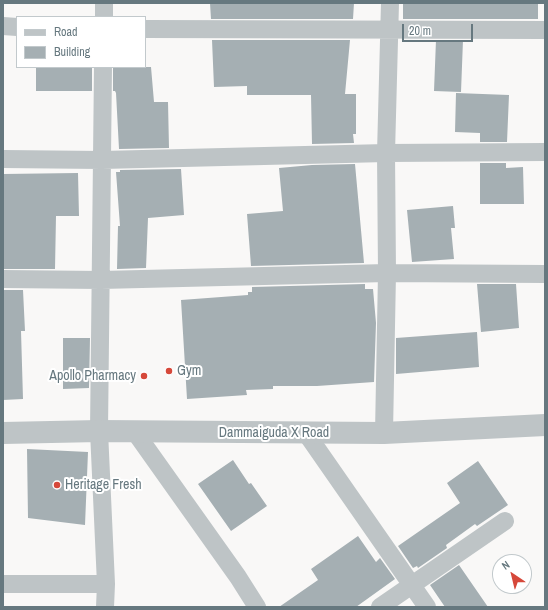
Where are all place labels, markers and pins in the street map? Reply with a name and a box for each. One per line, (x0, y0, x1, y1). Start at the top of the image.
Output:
place label: Gym (177, 363, 201, 379)
marker: Gym (164, 366, 174, 376)
place label: Apollo Pharmacy (49, 368, 136, 384)
marker: Apollo Pharmacy (139, 371, 149, 381)
place label: Heritage Fresh (65, 477, 142, 493)
marker: Heritage Fresh (52, 480, 62, 490)

